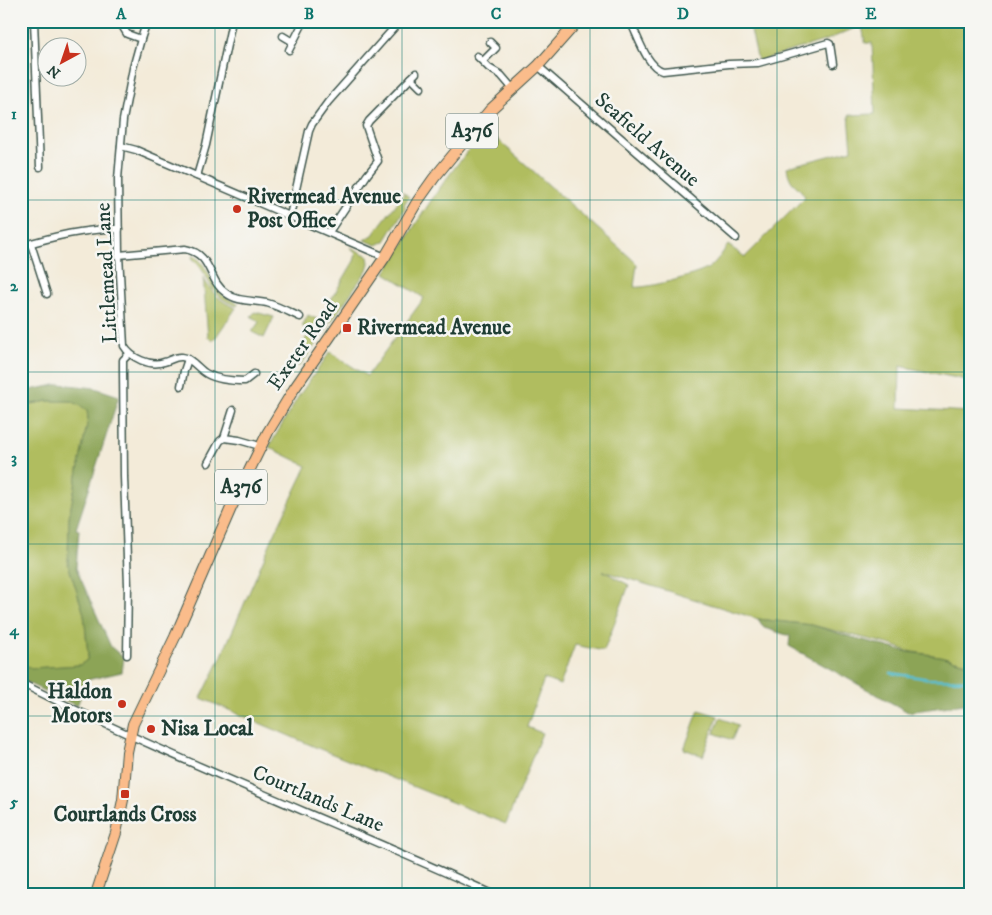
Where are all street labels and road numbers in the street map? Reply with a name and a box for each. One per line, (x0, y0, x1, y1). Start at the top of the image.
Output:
street label: Seafield Avenue (589, 87, 705, 193)
road number: A376 (446, 114, 498, 148)
street label: Littlemead Lane (90, 202, 124, 344)
street label: Exeter Road (262, 294, 344, 395)
road number: A376 (215, 470, 267, 504)
street label: Courtlands Lane (248, 760, 388, 839)

